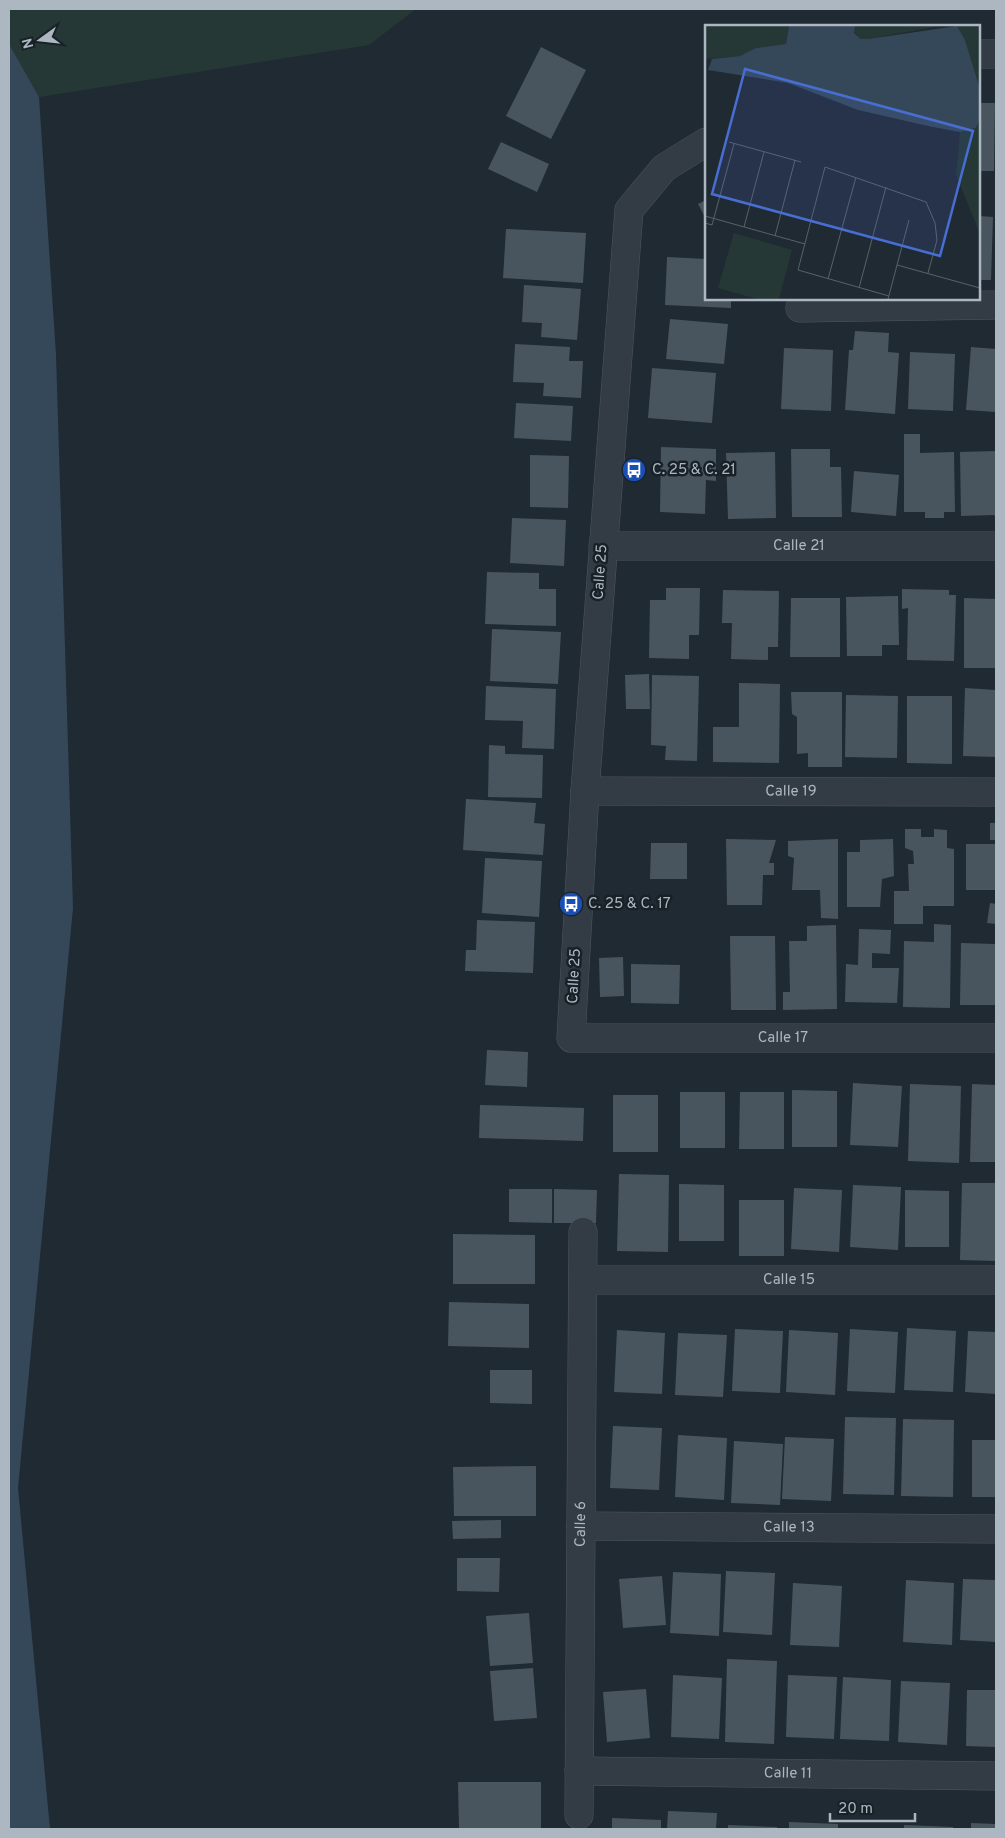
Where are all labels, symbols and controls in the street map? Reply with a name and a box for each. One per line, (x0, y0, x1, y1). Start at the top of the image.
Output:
north arrow (15, 15, 65, 65)
inset map (705, 25, 980, 300)
text: N (19, 36, 38, 50)
bus stop icon: C. 25 & C. 21 (621, 457, 647, 483)
place label: C. 25 & C. 21 (652, 461, 736, 480)
street label: Calle 21 (773, 537, 825, 556)
street label: Calle 25 (590, 544, 612, 600)
street label: Calle 19 (765, 782, 817, 801)
bus stop icon: C. 25 & C. 17 (558, 891, 584, 917)
place label: C. 25 & C. 17 (588, 895, 671, 914)
street label: Calle 25 (564, 948, 586, 1004)
street label: Calle 17 (758, 1029, 808, 1048)
street label: Calle 15 (763, 1271, 815, 1290)
street label: Calle 6 (571, 1501, 591, 1547)
street label: Calle 13 (763, 1518, 815, 1537)
street label: Calle 11 (764, 1764, 812, 1783)
scale bar (830, 1790, 915, 1822)
text: 20 m (838, 1800, 873, 1819)

